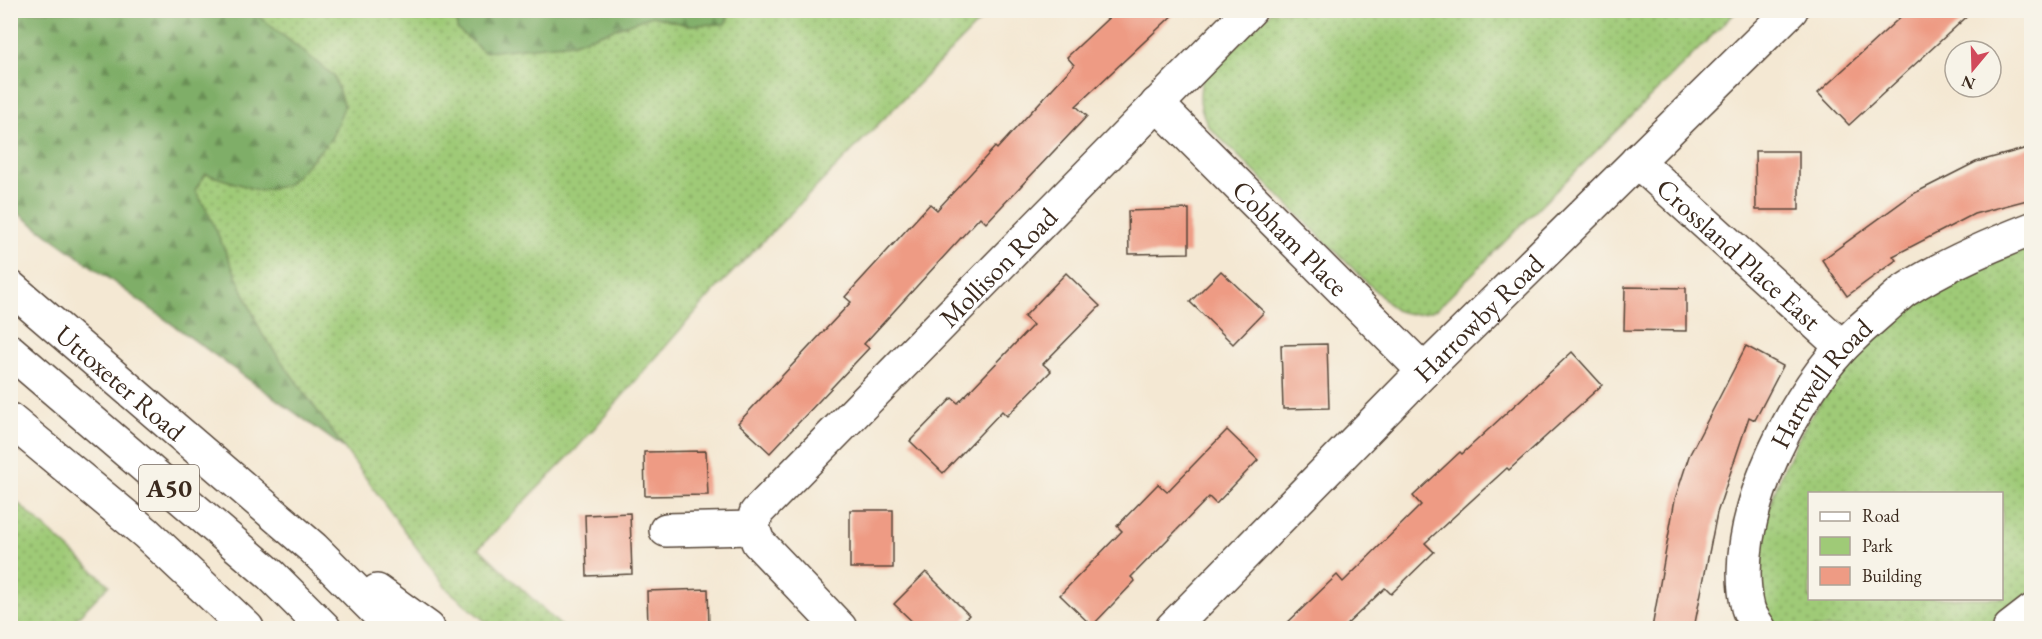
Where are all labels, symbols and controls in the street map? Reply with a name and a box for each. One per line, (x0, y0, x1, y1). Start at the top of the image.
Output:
north arrow (1943, 39, 2003, 99)
text: N (1959, 71, 1978, 95)
street label: Crossland Place East (1649, 170, 1829, 338)
street label: Cobham Place (1225, 172, 1356, 303)
street label: Mollison Road (931, 199, 1065, 334)
street label: Harrowby Road (1406, 246, 1551, 389)
street label: Hartwell Road (1761, 310, 1879, 454)
street label: Uttoxeter Road (48, 317, 193, 448)
road number: A50 (139, 465, 199, 511)
legend (1808, 492, 2003, 600)
text: Road (1862, 504, 1901, 527)
text: Park (1862, 534, 1893, 557)
text: Building (1862, 564, 1922, 587)

